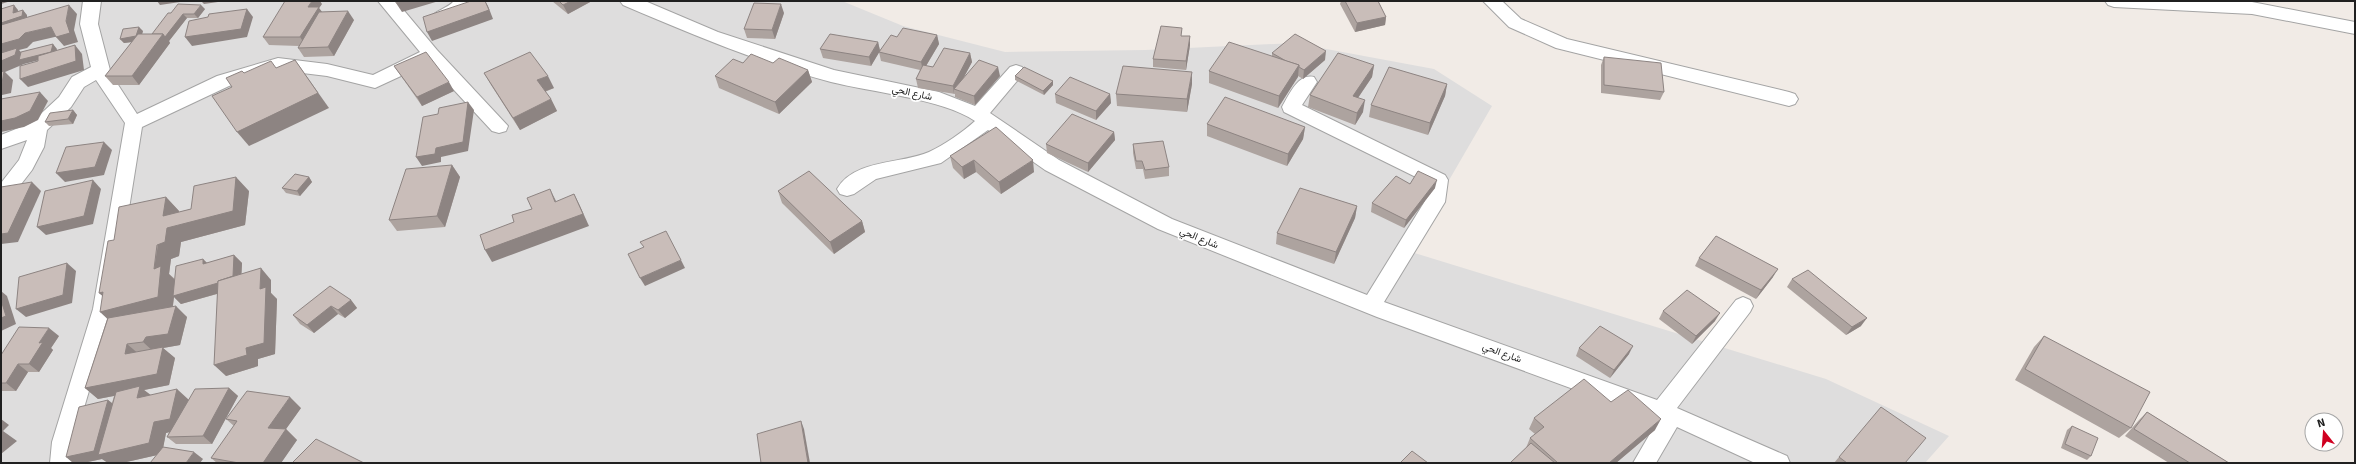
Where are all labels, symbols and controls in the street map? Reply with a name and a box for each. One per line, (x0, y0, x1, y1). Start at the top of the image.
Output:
street label: شارع الحي (890, 83, 933, 105)
street label: شارع الحي (1177, 225, 1220, 253)
street label: شارع الحي (1480, 340, 1523, 368)
north arrow (2304, 412, 2344, 452)
text: N (2316, 416, 2327, 430)

